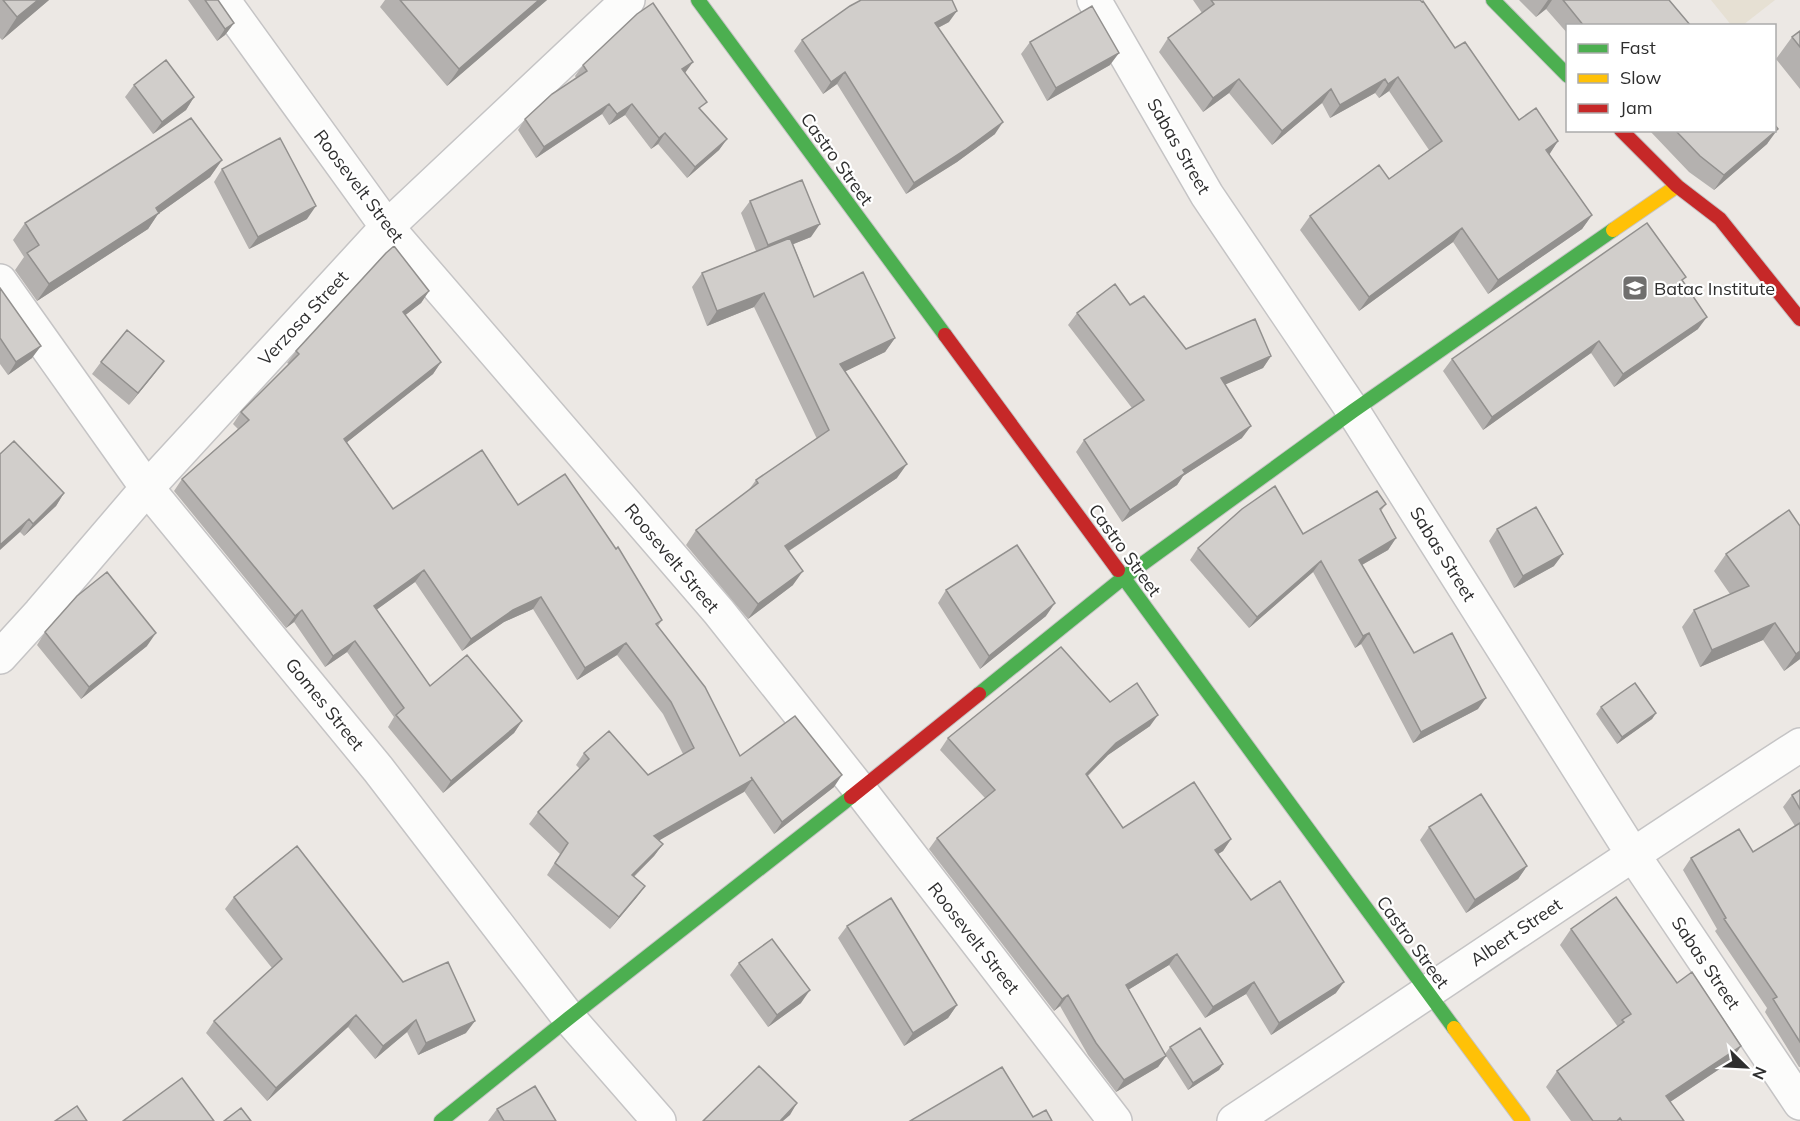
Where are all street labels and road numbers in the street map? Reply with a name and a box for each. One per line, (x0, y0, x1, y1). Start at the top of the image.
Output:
street label: Sabas Street (1142, 94, 1216, 198)
street label: Castro Street (796, 108, 878, 210)
street label: Roosevelt Street (309, 125, 409, 247)
street label: Verzosa Street (253, 266, 353, 370)
street label: Roosevelt Street (620, 499, 724, 617)
street label: Castro Street (1084, 499, 1166, 601)
street label: Sabas Street (1405, 503, 1481, 605)
street label: Gomes Street (281, 653, 369, 755)
street label: Roosevelt Street (923, 877, 1025, 999)
street label: Castro Street (1372, 891, 1454, 993)
street label: Albert Street (1466, 893, 1566, 971)
street label: Sabas Street (1667, 912, 1745, 1014)

